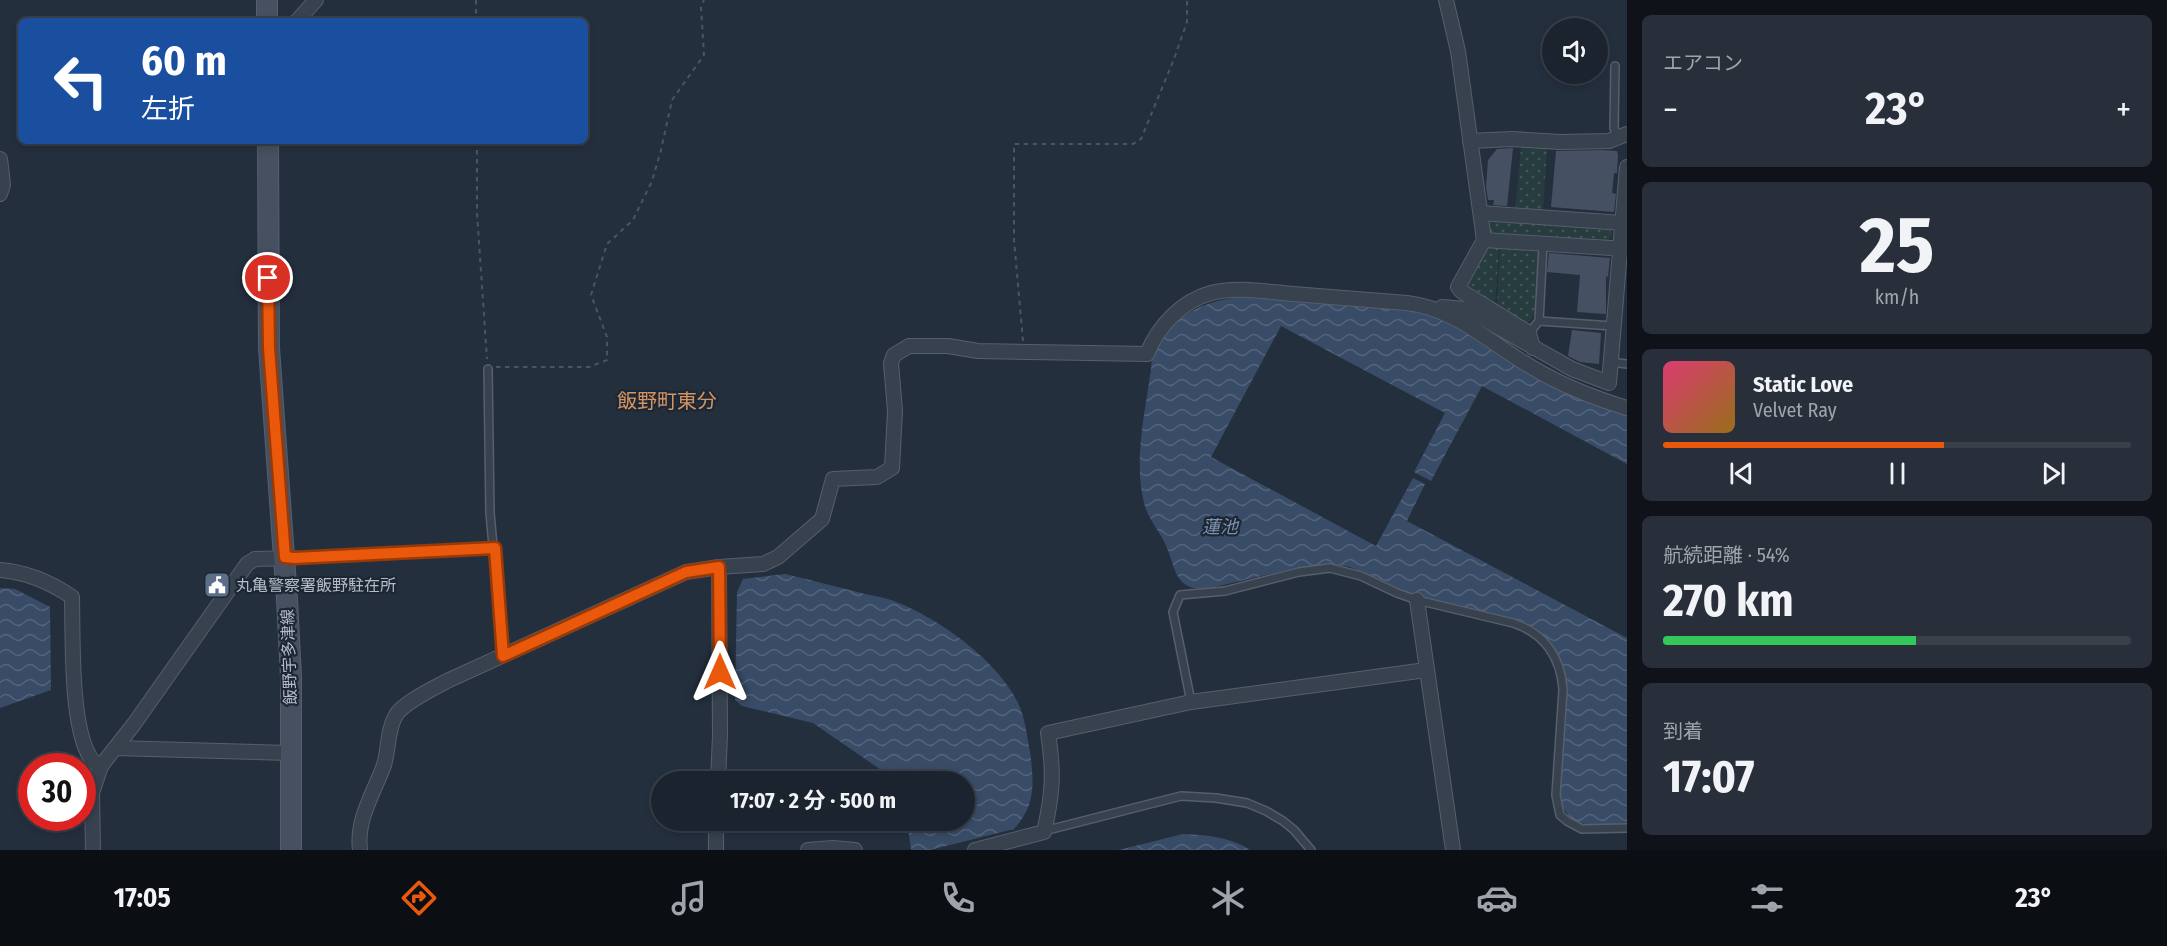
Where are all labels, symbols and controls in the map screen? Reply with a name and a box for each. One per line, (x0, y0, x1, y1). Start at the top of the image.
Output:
map controls (1542, 18, 1608, 84)
button: sound (1542, 18, 1608, 84)
text: 60 m (141, 36, 227, 86)
icon: left (42, 42, 120, 120)
text: エアコン (1663, 51, 1743, 75)
text: 23° (1865, 82, 1929, 136)
text: − (1663, 90, 1678, 130)
text: + (2116, 90, 2131, 130)
text: 左折 (141, 93, 195, 125)
text: 25 (1860, 199, 1934, 293)
pin (242, 252, 293, 303)
icon: arrive (251, 261, 284, 294)
text: km/h (1875, 285, 1919, 309)
text: Static Love (1753, 371, 1853, 398)
district label: 飯野町東分 (617, 389, 717, 413)
text: Velvet Ray (1753, 398, 1837, 422)
icon: previous (1725, 457, 1758, 490)
icon: pause (1881, 457, 1914, 490)
icon: next (2037, 457, 2070, 490)
water label: 蓮池 (1202, 516, 1240, 538)
text: 航続距離 · 54% (1663, 543, 1790, 567)
public building icon: 丸亀警察署飯野駐在所 (202, 570, 232, 600)
text: 270 km (1663, 574, 1794, 628)
place label: 丸亀警察署飯野駐在所 (236, 576, 396, 595)
street label: 飯野宇多津線 (278, 609, 300, 705)
position arrow (688, 640, 752, 704)
text: 到着 (1663, 719, 1703, 743)
text: 17:07 (1663, 750, 1754, 804)
speed limit sign: 30 (18, 753, 96, 831)
text: 17:07 · 2 分 · 500 m (730, 787, 896, 814)
icon: directions (398, 877, 440, 919)
icon: music (668, 877, 710, 919)
icon: phone (937, 877, 979, 919)
icon: climate (1207, 877, 1249, 919)
icon: car (1476, 877, 1518, 919)
icon: filters (1746, 877, 1788, 919)
text: 17:05 (114, 882, 171, 914)
text: 23° (2015, 882, 2053, 914)

